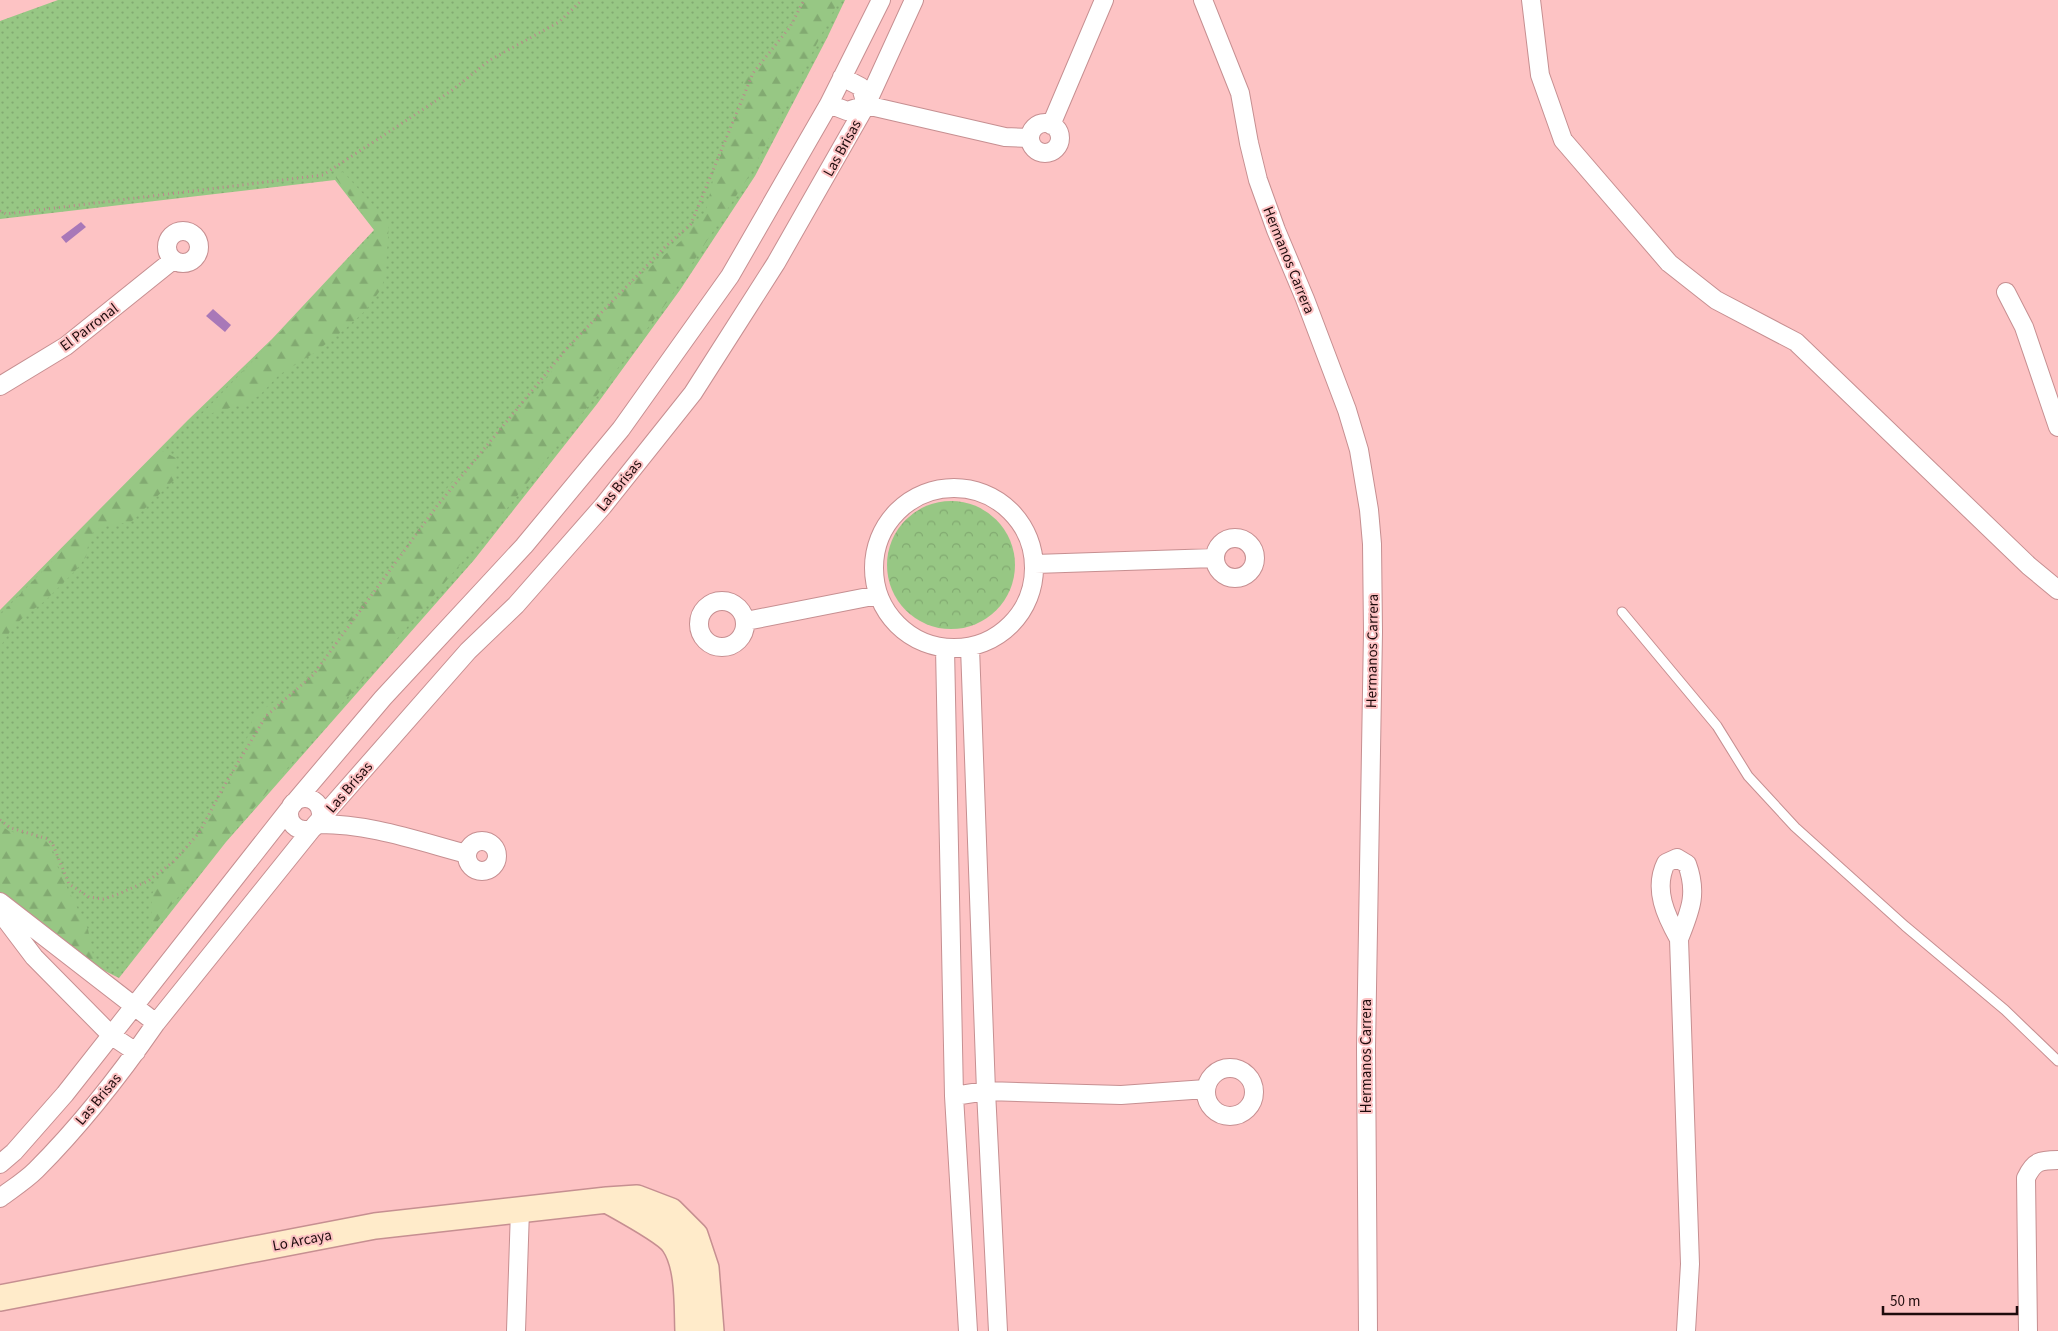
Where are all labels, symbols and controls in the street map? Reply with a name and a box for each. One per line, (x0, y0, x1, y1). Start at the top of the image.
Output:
street label: Las Brisas (818, 116, 867, 180)
street label: Hermanos Carrera (1257, 203, 1320, 317)
street label: El Parronal (56, 298, 123, 356)
street label: Las Brisas (592, 455, 647, 516)
street label: Hermanos Carrera (1361, 594, 1384, 708)
street label: Las Brisas (321, 757, 378, 818)
street label: Hermanos Carrera (1356, 999, 1377, 1113)
street label: Las Brisas (70, 1069, 126, 1130)
street label: Lo Arcaya (271, 1224, 334, 1257)
scale bar (1883, 1284, 2017, 1316)
text: 50 m (1890, 1291, 1920, 1312)

